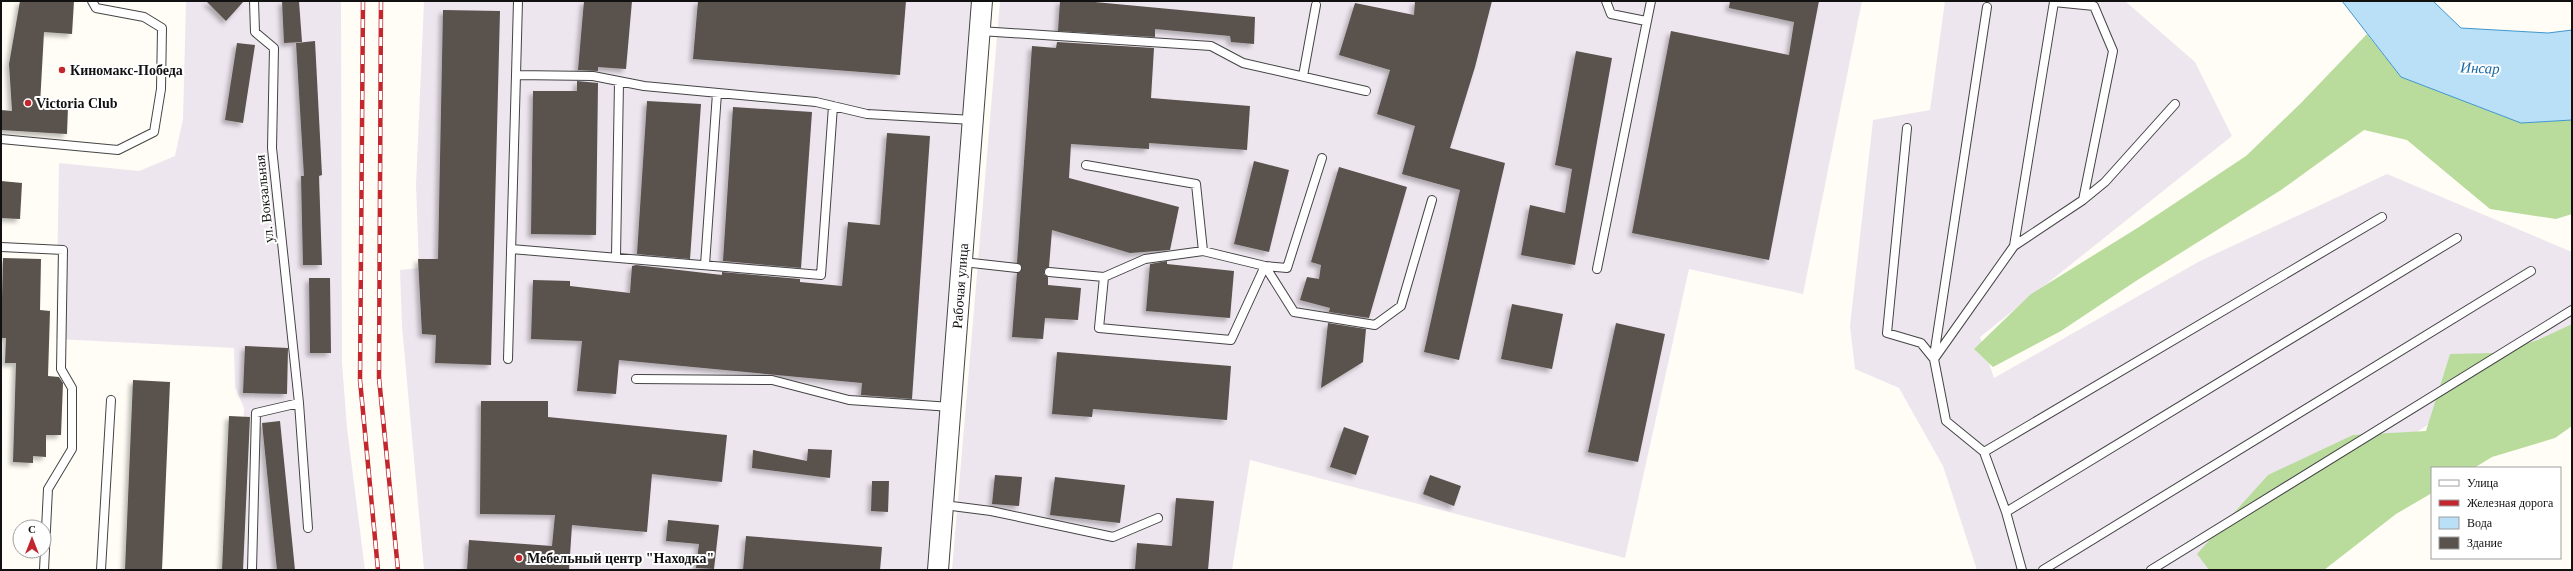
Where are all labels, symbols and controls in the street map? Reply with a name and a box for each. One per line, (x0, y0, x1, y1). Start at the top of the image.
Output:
water label: Инсар (2459, 59, 2501, 77)
place label: Киномакс-Победа (70, 63, 183, 78)
marker: Киномакс-Победа (57, 65, 67, 75)
place label: Victoria Club (36, 96, 118, 111)
marker: Victoria Club (23, 98, 33, 108)
street label: ул. Вокзальная (252, 153, 277, 244)
street label: Рабочая улица (950, 242, 971, 329)
legend (2431, 467, 2561, 559)
text: Улица (2467, 476, 2499, 490)
text: Железная дорога (2467, 496, 2554, 510)
text: Вода (2467, 516, 2493, 530)
north arrow (12, 519, 52, 559)
text: С (28, 523, 36, 535)
text: Здание (2467, 536, 2502, 550)
place label: Мебельный центр "Находка" (527, 551, 714, 566)
marker: Мебельный центр "Находка" (514, 553, 524, 563)

